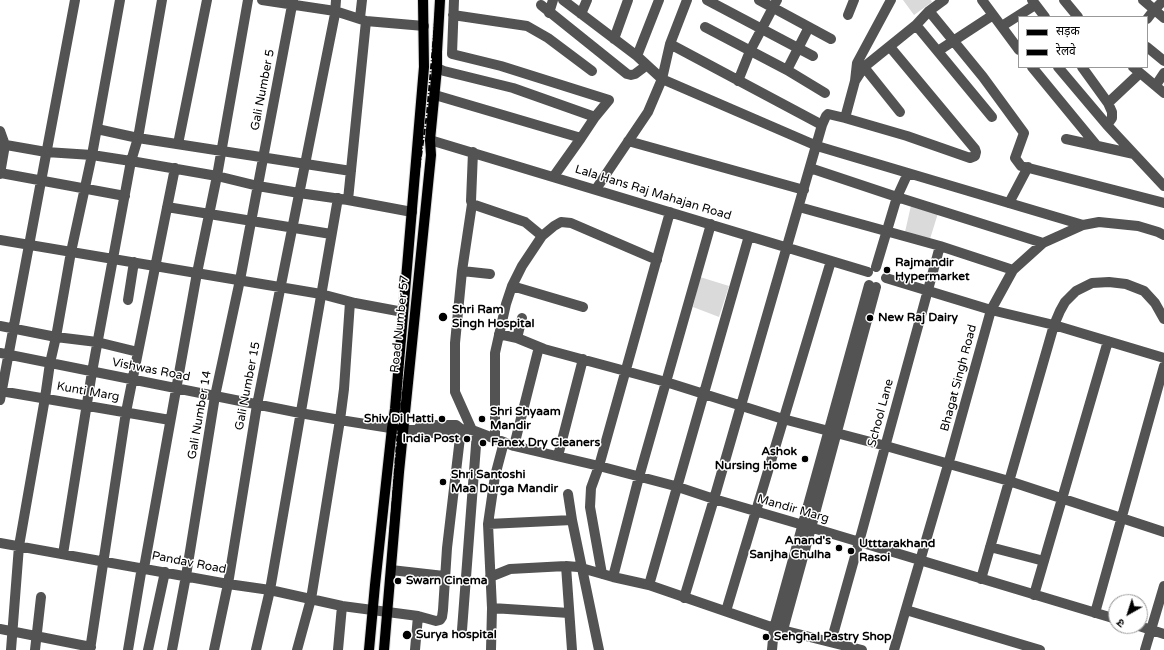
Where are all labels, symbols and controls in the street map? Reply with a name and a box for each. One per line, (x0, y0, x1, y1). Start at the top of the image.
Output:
legend (1018, 16, 1148, 68)
text: सड़क (1056, 24, 1080, 38)
text: रेलवे (1056, 44, 1076, 58)
street label: Gali Number 5 (248, 48, 278, 132)
street label: Lala Hans Raj Mahajan Road (573, 162, 733, 224)
place label: Rajmandir Hypermarket (895, 256, 970, 284)
marker: Rajmandir Hypermarket (882, 265, 892, 275)
street label: Road Number 57 (388, 274, 412, 374)
place label: Shri Ram Singh Hospital (452, 303, 534, 331)
marker: Shri Ram Singh Hospital (437, 311, 449, 323)
place label: New Raj Dairy (878, 311, 958, 325)
marker: New Raj Dairy (865, 313, 875, 323)
street label: Bhagat Singh Road (938, 323, 980, 433)
street label: Gali Number 15 (232, 341, 264, 431)
street label: Vishwas Road (111, 355, 191, 385)
street label: Gali Number 14 (185, 369, 215, 461)
street label: School Lane (865, 378, 897, 448)
street label: Kunti Marg (55, 379, 121, 405)
place label: Shri Shyaam Mandir (490, 405, 561, 433)
place label: Shiv Di Hatti (364, 412, 434, 426)
marker: Shiv Di Hatti (437, 414, 447, 424)
marker: Shri Shyaam Mandir (477, 414, 487, 424)
place label: India Post (402, 432, 459, 446)
marker: India Post (462, 434, 472, 444)
place label: Fanex Dry Cleaners (491, 436, 600, 450)
marker: Fanex Dry Cleaners (478, 438, 488, 448)
place label: Ashok Nursing Home (715, 445, 797, 473)
marker: Ashok Nursing Home (800, 454, 810, 464)
place label: Shri Santoshi Maa Durga Mandir (451, 468, 558, 496)
marker: Shri Santoshi Maa Durga Mandir (438, 477, 448, 487)
street label: Mandir Marg (755, 492, 831, 526)
place label: Anand's Sanjha Chulha (749, 534, 831, 562)
place label: Utttarakhand Rasoi (859, 537, 935, 565)
marker: Anand's Sanjha Chulha (834, 543, 844, 553)
marker: Utttarakhand Rasoi (846, 546, 856, 556)
street label: Pandav Road (150, 549, 228, 577)
place label: Swarn Cinema (406, 574, 487, 588)
marker: Swarn Cinema (393, 576, 403, 586)
north arrow (1108, 594, 1148, 634)
text: उ (1114, 616, 1127, 630)
place label: Surya hospital (416, 628, 497, 642)
marker: Surya hospital (401, 629, 413, 641)
place label: Sehghal Pastry Shop (774, 630, 892, 644)
marker: Sehghal Pastry Shop (761, 632, 771, 642)

